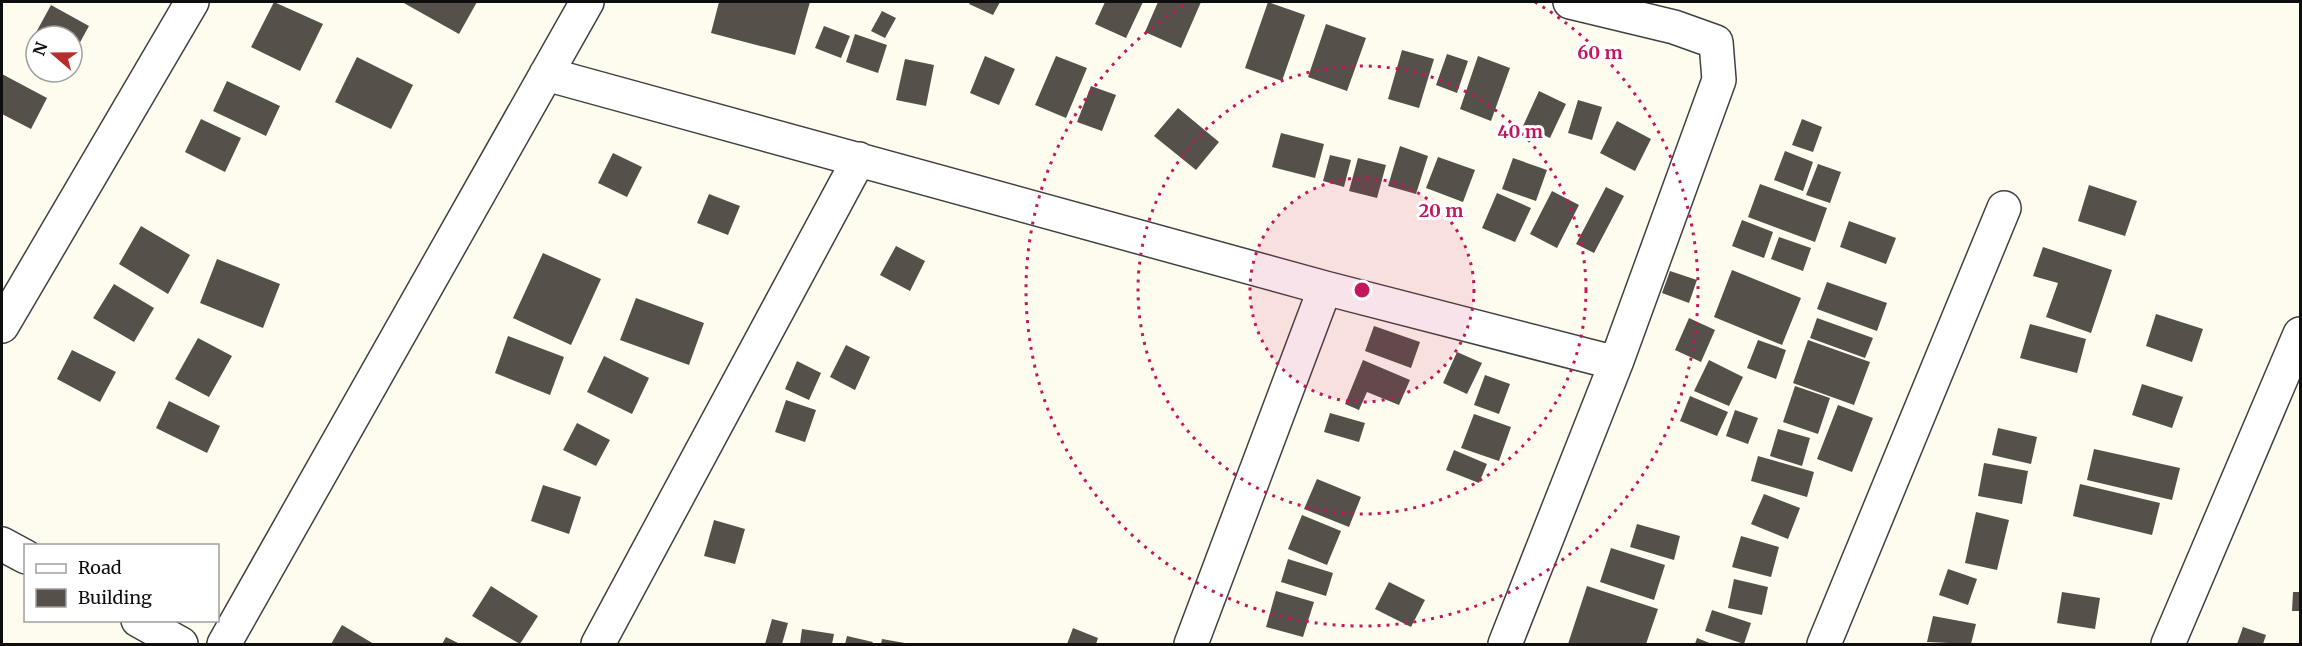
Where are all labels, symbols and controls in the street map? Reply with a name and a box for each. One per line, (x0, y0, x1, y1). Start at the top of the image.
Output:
north arrow (24, 24, 84, 84)
text: N (28, 39, 52, 58)
text: 60 m (1577, 41, 1623, 64)
text: 40 m (1497, 120, 1543, 143)
text: 20 m (1419, 199, 1463, 222)
centre of rings (1352, 280, 1372, 300)
legend (24, 544, 219, 622)
text: Road (78, 556, 122, 579)
text: Building (78, 586, 152, 609)

